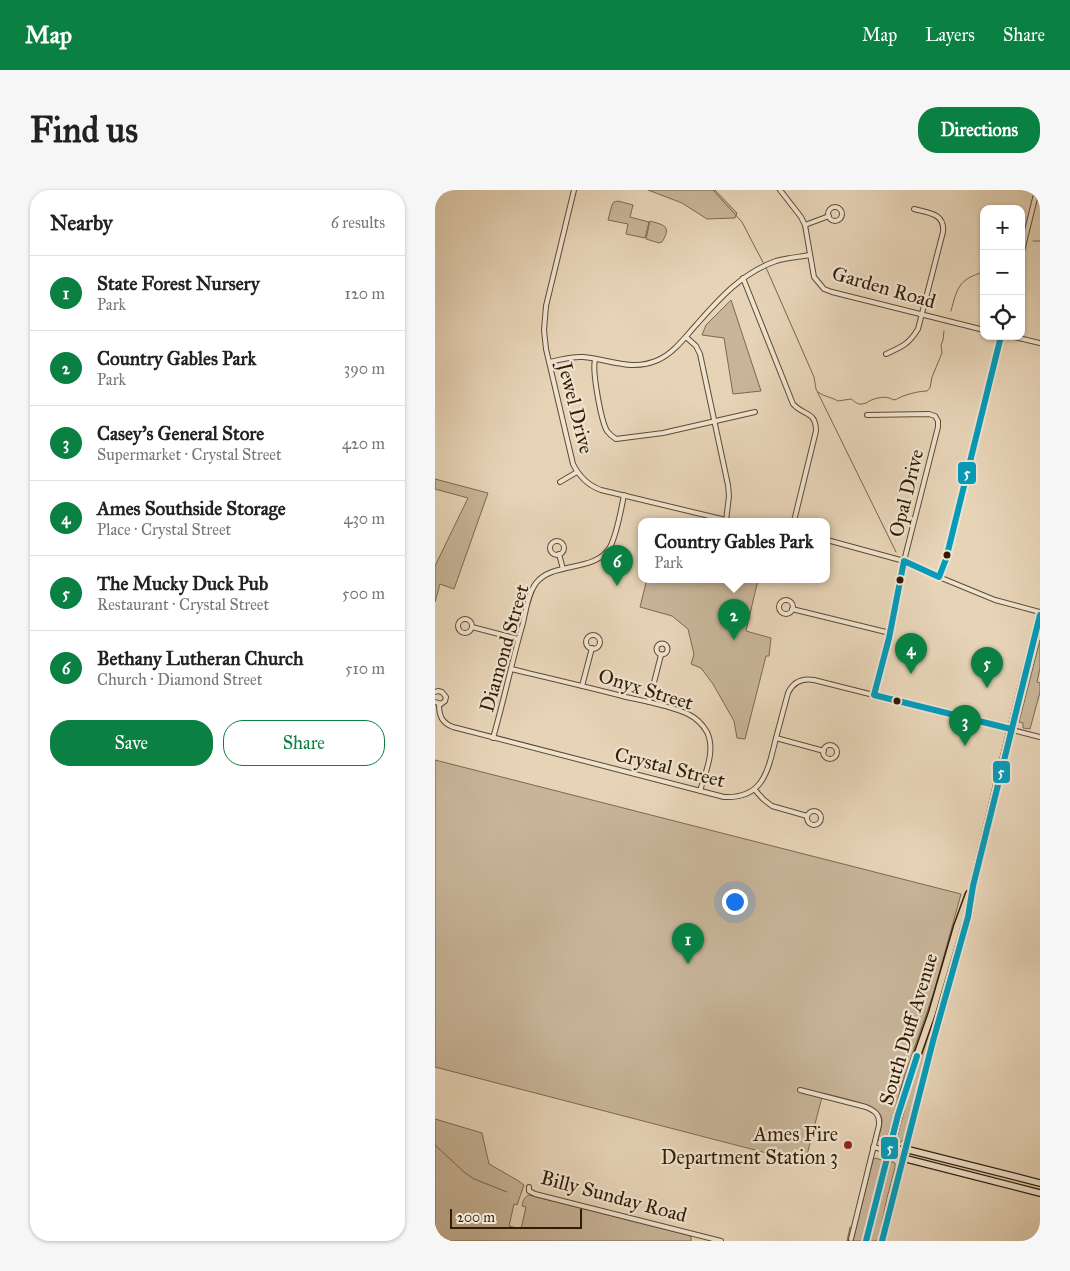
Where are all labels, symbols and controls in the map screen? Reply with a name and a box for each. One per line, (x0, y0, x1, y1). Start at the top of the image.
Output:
text: Map (25, 20, 72, 50)
text: Map (862, 24, 897, 46)
text: Layers (925, 24, 975, 46)
text: Share (1003, 24, 1045, 46)
button: Directions (918, 107, 1040, 153)
text: Find us (30, 109, 138, 152)
map controls (980, 205, 1025, 340)
button: + (980, 205, 1025, 250)
text: Nearby (50, 210, 113, 236)
text: 6 results (331, 213, 385, 232)
button: − (980, 250, 1025, 295)
street label: Garden Road (829, 261, 939, 313)
text: State Forest Nursery (97, 272, 260, 295)
text: 1 (63, 284, 69, 303)
text: 120 m (345, 284, 385, 303)
text: Park (97, 295, 126, 314)
button: locate (980, 295, 1025, 340)
text: Country Gables Park (97, 347, 256, 370)
street label: Jewel Drive (552, 358, 599, 456)
text: 2 (62, 359, 70, 378)
text: 390 m (344, 359, 385, 378)
text: Park (97, 370, 126, 389)
text: Casey's General Store (97, 422, 264, 445)
text: 3 (63, 434, 69, 453)
text: 420 m (342, 434, 385, 453)
text: Supermarket · Crystal Street (97, 445, 282, 464)
street label: Opal Drive (884, 447, 928, 539)
line badge: 5 (957, 461, 977, 485)
text: 5 (964, 465, 971, 482)
text: Ames Southside Storage (97, 497, 286, 520)
text: 4 (62, 509, 70, 528)
text: 430 m (343, 509, 385, 528)
popup (638, 518, 830, 583)
text: Place · Crystal Street (97, 520, 231, 539)
text: Country Gables Park (654, 530, 814, 553)
pin: 6 (601, 545, 633, 586)
unlabelled marker (942, 550, 952, 560)
text: Park (654, 553, 683, 572)
text: The Mucky Duck Pub (97, 572, 268, 595)
unlabelled marker (895, 575, 905, 585)
street label: Diamond Street (474, 581, 534, 715)
text: 5 (62, 584, 70, 603)
text: 500 m (342, 584, 385, 603)
text: Restaurant · Crystal Street (97, 595, 269, 614)
pin: 2 (718, 599, 750, 640)
pin: 4 (895, 633, 927, 674)
text: Bethany Lutheran Church (97, 647, 304, 670)
pin: 5 (971, 647, 1003, 688)
text: 6 (62, 659, 70, 678)
text: 510 m (345, 659, 385, 678)
street label: Onyx Street (596, 663, 696, 715)
text: Church · Diamond Street (97, 670, 262, 689)
unlabelled marker (892, 696, 902, 706)
pin: 3 (949, 705, 981, 746)
button: Save (50, 720, 213, 766)
button: Share (223, 720, 385, 766)
street label: Crystal Street (612, 742, 728, 792)
line badge: 5 (992, 760, 1011, 784)
text: 5 (998, 764, 1005, 781)
your location (722, 889, 748, 915)
pin: 1 (672, 923, 704, 964)
street label: South Duff Avenue (873, 950, 943, 1108)
place label: Ames Fire Department Station 3 (661, 1122, 838, 1169)
line badge: 5 (880, 1136, 899, 1160)
marker: Ames Fire Department Station 3 (842, 1139, 854, 1151)
text: 5 (887, 1140, 894, 1157)
street label: Billy Sunday Road (538, 1165, 690, 1227)
scale bar (450, 1206, 583, 1229)
text: 200 m (457, 1209, 495, 1226)

